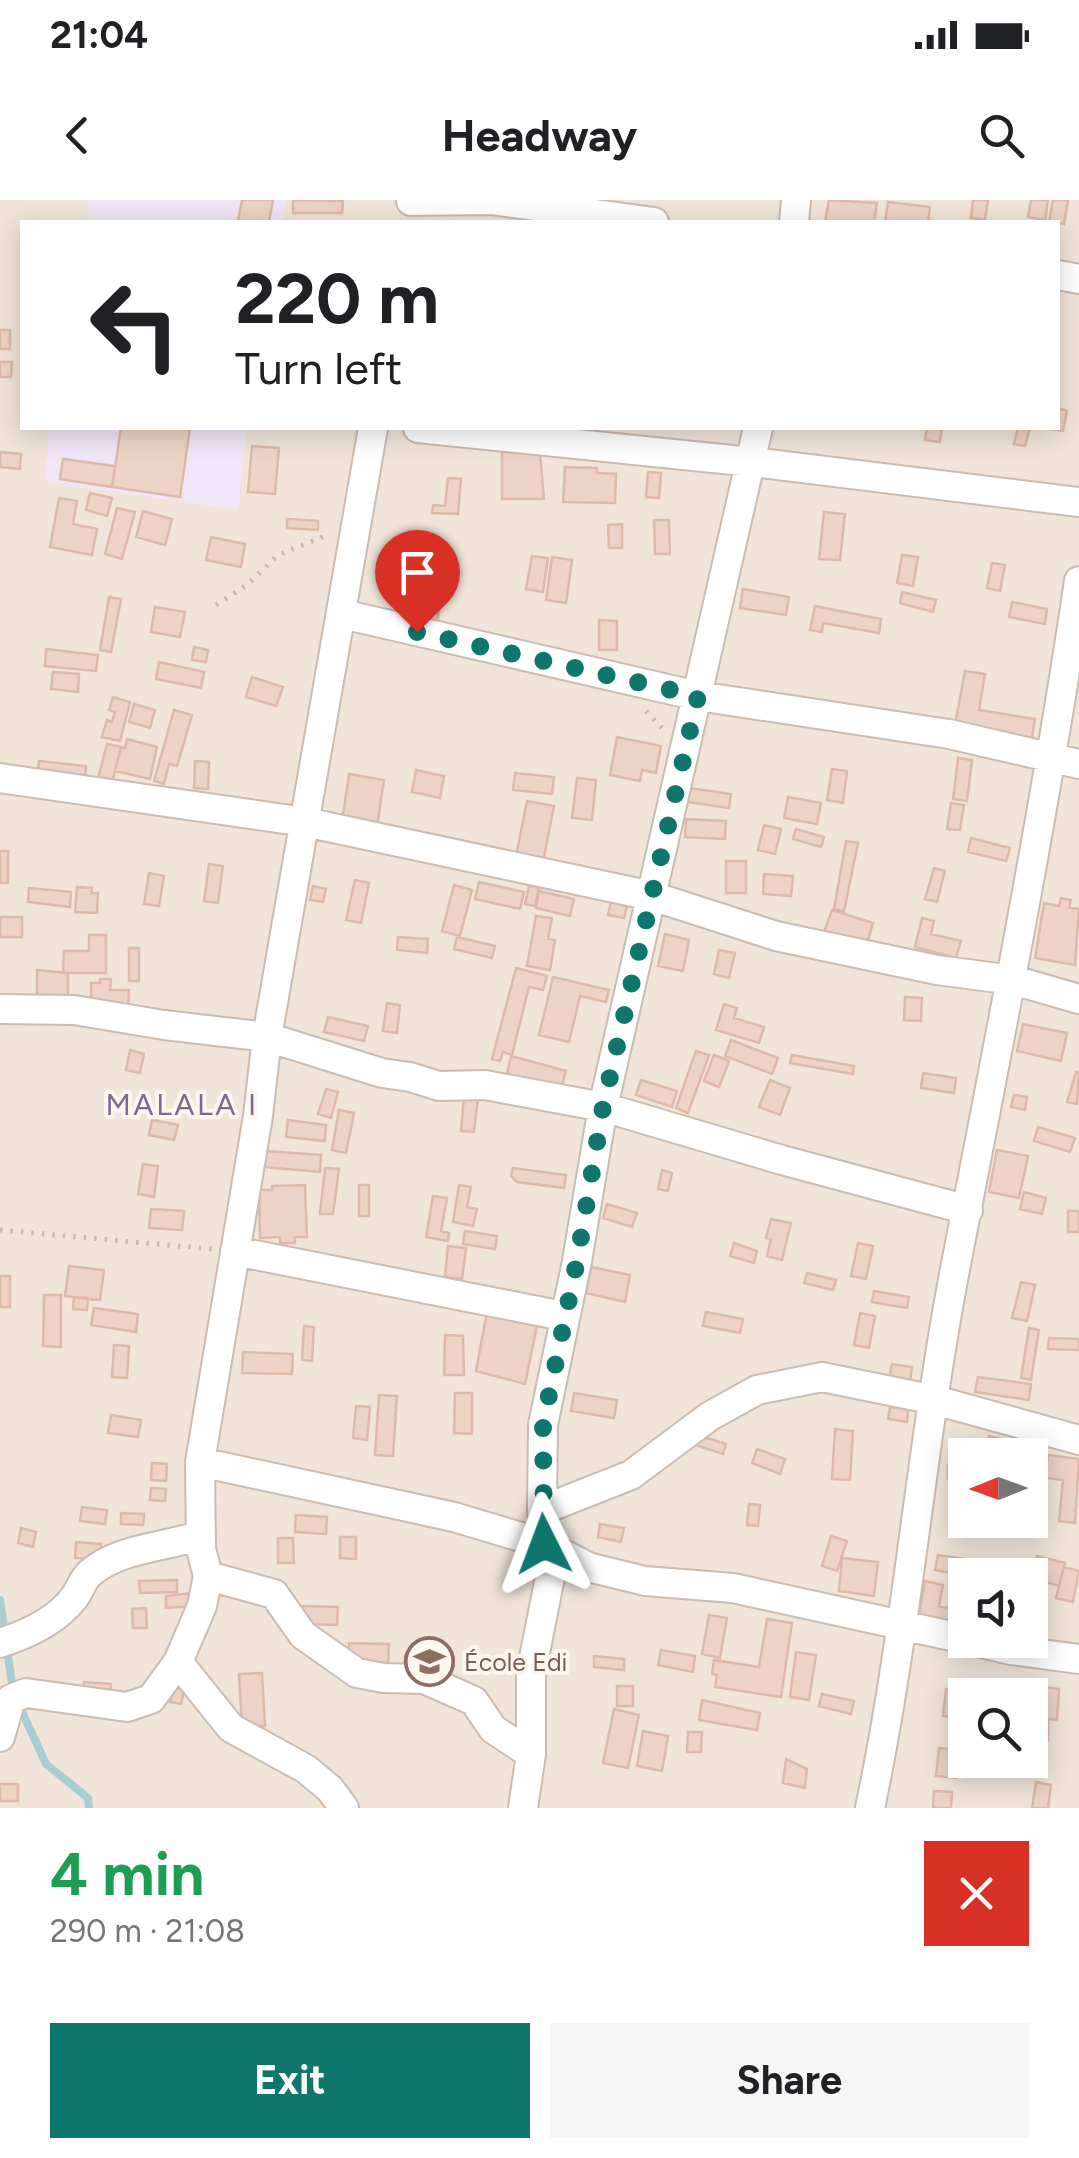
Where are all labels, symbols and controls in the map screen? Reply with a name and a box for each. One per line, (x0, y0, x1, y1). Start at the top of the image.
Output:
text: 21:04 (50, 12, 148, 58)
icon: back (50, 108, 105, 163)
text: Headway (442, 108, 637, 162)
icon: search (974, 108, 1029, 163)
text: 220 m (235, 256, 439, 341)
icon: left (70, 260, 200, 390)
text: Turn left (235, 341, 402, 395)
pin (375, 530, 460, 633)
icon: arrive (390, 545, 445, 600)
district label: MALALA I (105, 1086, 259, 1123)
north arrow (948, 1438, 1048, 1538)
map controls (948, 1438, 1048, 1778)
position arrow (492, 1492, 596, 1596)
button: sound (948, 1558, 1048, 1658)
school or university icon: École Edi (403, 1636, 455, 1688)
place label: École Edi (464, 1647, 567, 1677)
button: search (948, 1678, 1048, 1778)
text: 4 min (50, 1838, 204, 1910)
button: close (924, 1841, 1029, 1946)
text: 290 m · 21:08 (50, 1912, 245, 1950)
button: Exit (50, 2023, 530, 2138)
button: Share (550, 2023, 1029, 2138)

